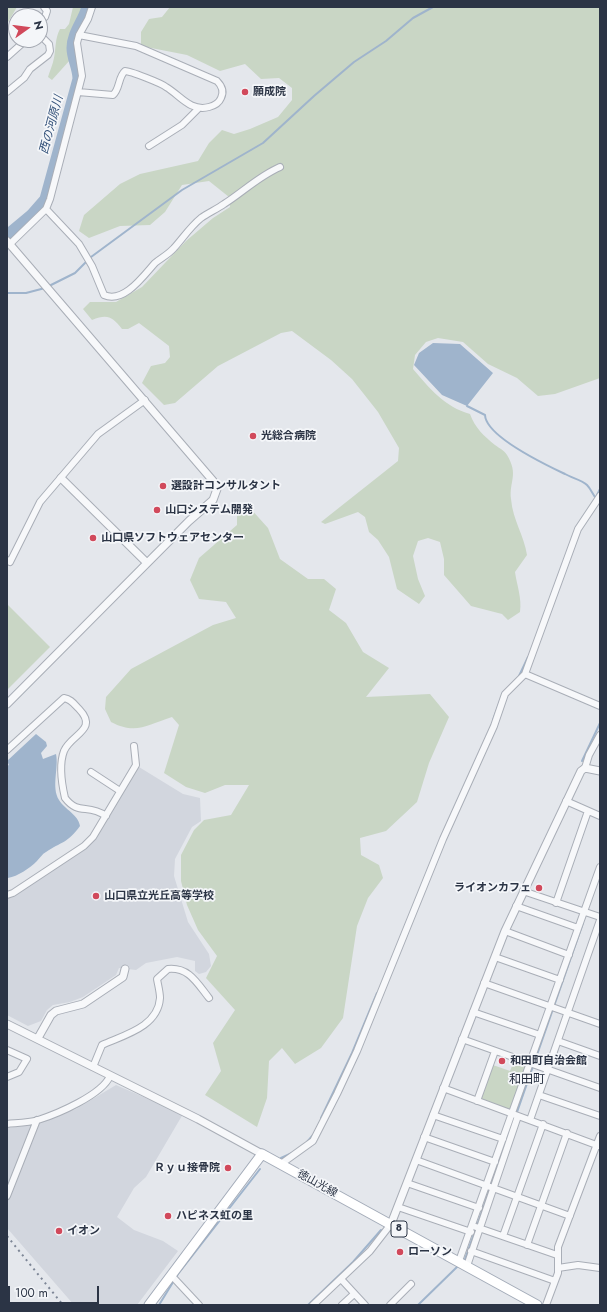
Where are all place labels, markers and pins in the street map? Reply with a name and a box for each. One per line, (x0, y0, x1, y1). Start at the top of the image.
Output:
place label: 願成院 (253, 85, 286, 99)
marker: 願成院 (240, 87, 250, 97)
place label: 光総合病院 (261, 429, 316, 443)
marker: 光総合病院 (248, 431, 258, 441)
place label: 選設計コンサルタント (171, 479, 281, 493)
marker: 選設計コンサルタント (158, 481, 168, 491)
place label: 山口システム開発 (165, 503, 253, 517)
marker: 山口システム開発 (152, 505, 162, 515)
place label: 山口県ソフトウェアセンター (101, 531, 244, 545)
marker: 山口県ソフトウェアセンター (88, 533, 98, 543)
place label: ライオンカフェ (454, 881, 531, 895)
marker: ライオンカフェ (534, 883, 544, 893)
place label: 山口県立光丘高等学校 (104, 889, 214, 903)
marker: 山口県立光丘高等学校 (91, 891, 101, 901)
place label: 和田町自治会館 (510, 1054, 587, 1068)
marker: 和田町自治会館 (497, 1056, 507, 1066)
place label: Ｒｙｕ接骨院 (154, 1161, 220, 1175)
marker: Ｒｙｕ接骨院 (223, 1163, 233, 1173)
place label: ハピネス虹の里 (176, 1209, 253, 1223)
marker: ハピネス虹の里 (163, 1211, 173, 1221)
place label: イオン (67, 1224, 100, 1238)
marker: イオン (54, 1226, 64, 1236)
place label: ローソン (408, 1245, 452, 1259)
marker: ローソン (395, 1247, 405, 1257)

